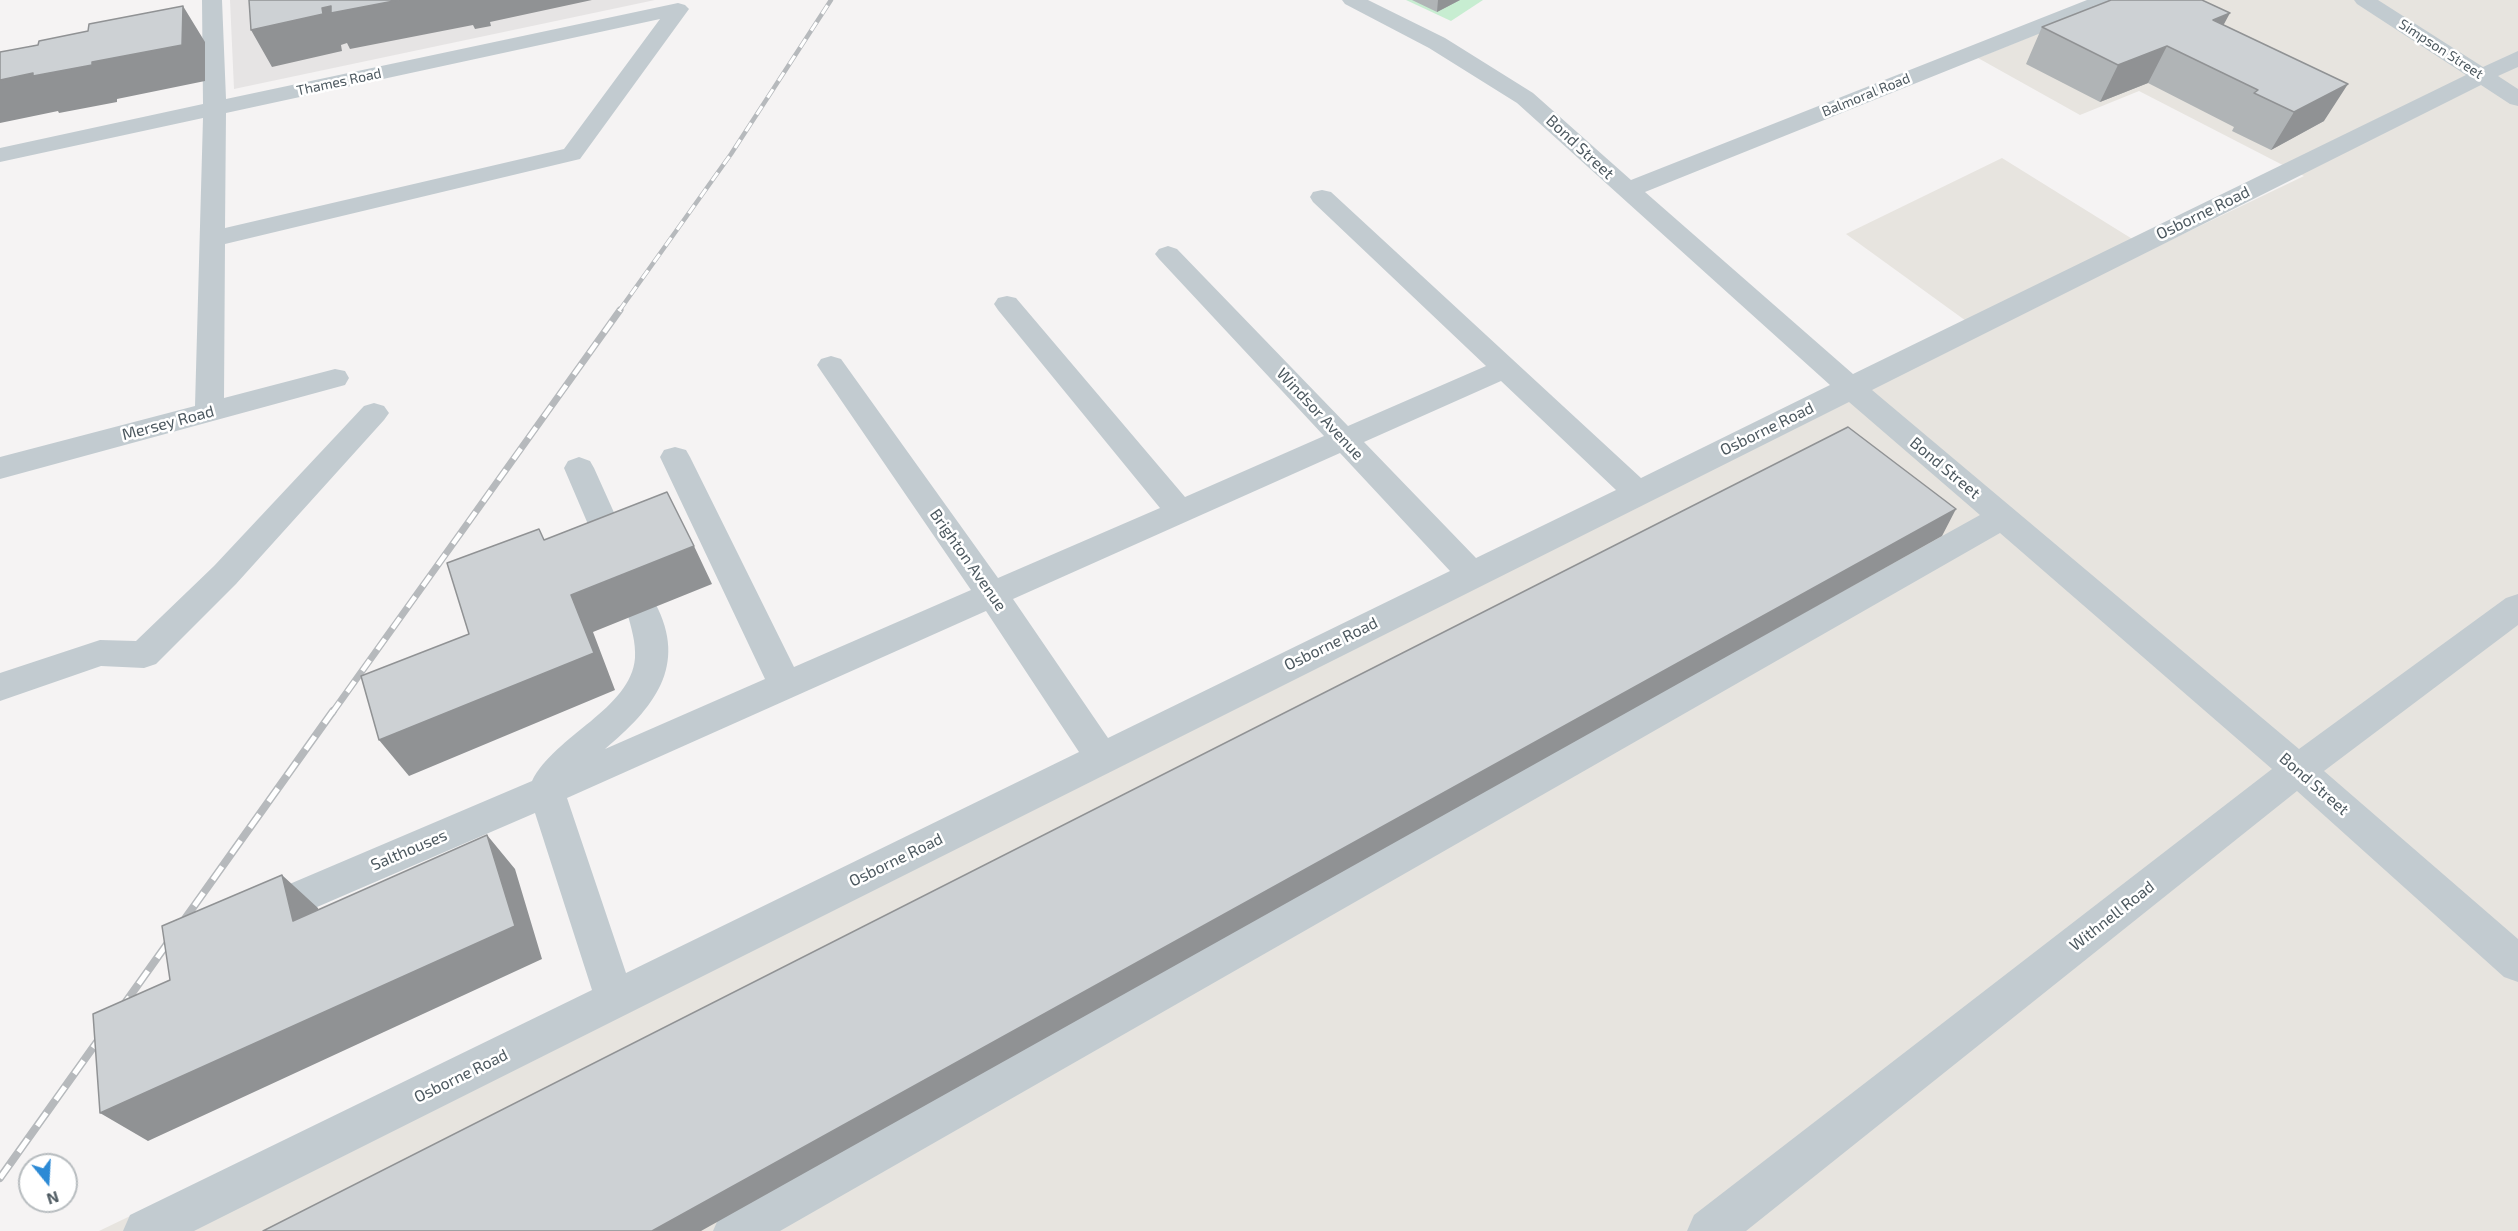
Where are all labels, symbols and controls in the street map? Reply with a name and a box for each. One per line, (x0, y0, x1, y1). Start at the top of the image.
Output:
street label: Simpson Street (2396, 16, 2486, 82)
street label: Thames Road (295, 65, 383, 99)
street label: Balmoral Road (1819, 70, 1913, 120)
street label: Bond Street (1542, 111, 1618, 183)
street label: Osborne Road (2153, 182, 2253, 244)
street label: Windsor Avenue (1273, 364, 1367, 464)
street label: Osborne Road (1717, 398, 1817, 460)
street label: Mersey Road (120, 401, 216, 445)
street label: Bond Street (1906, 433, 1984, 503)
street label: Brighton Avenue (926, 505, 1010, 615)
street label: Osborne Road (1281, 613, 1381, 675)
street label: Bond Street (2275, 749, 2353, 819)
street label: Salthouses (368, 825, 450, 875)
street label: Osborne Road (846, 829, 946, 891)
street label: Withnell Road (2066, 877, 2158, 955)
street label: Osborne Road (411, 1045, 511, 1107)
north arrow (18, 1153, 78, 1213)
text: N (45, 1188, 62, 1210)

